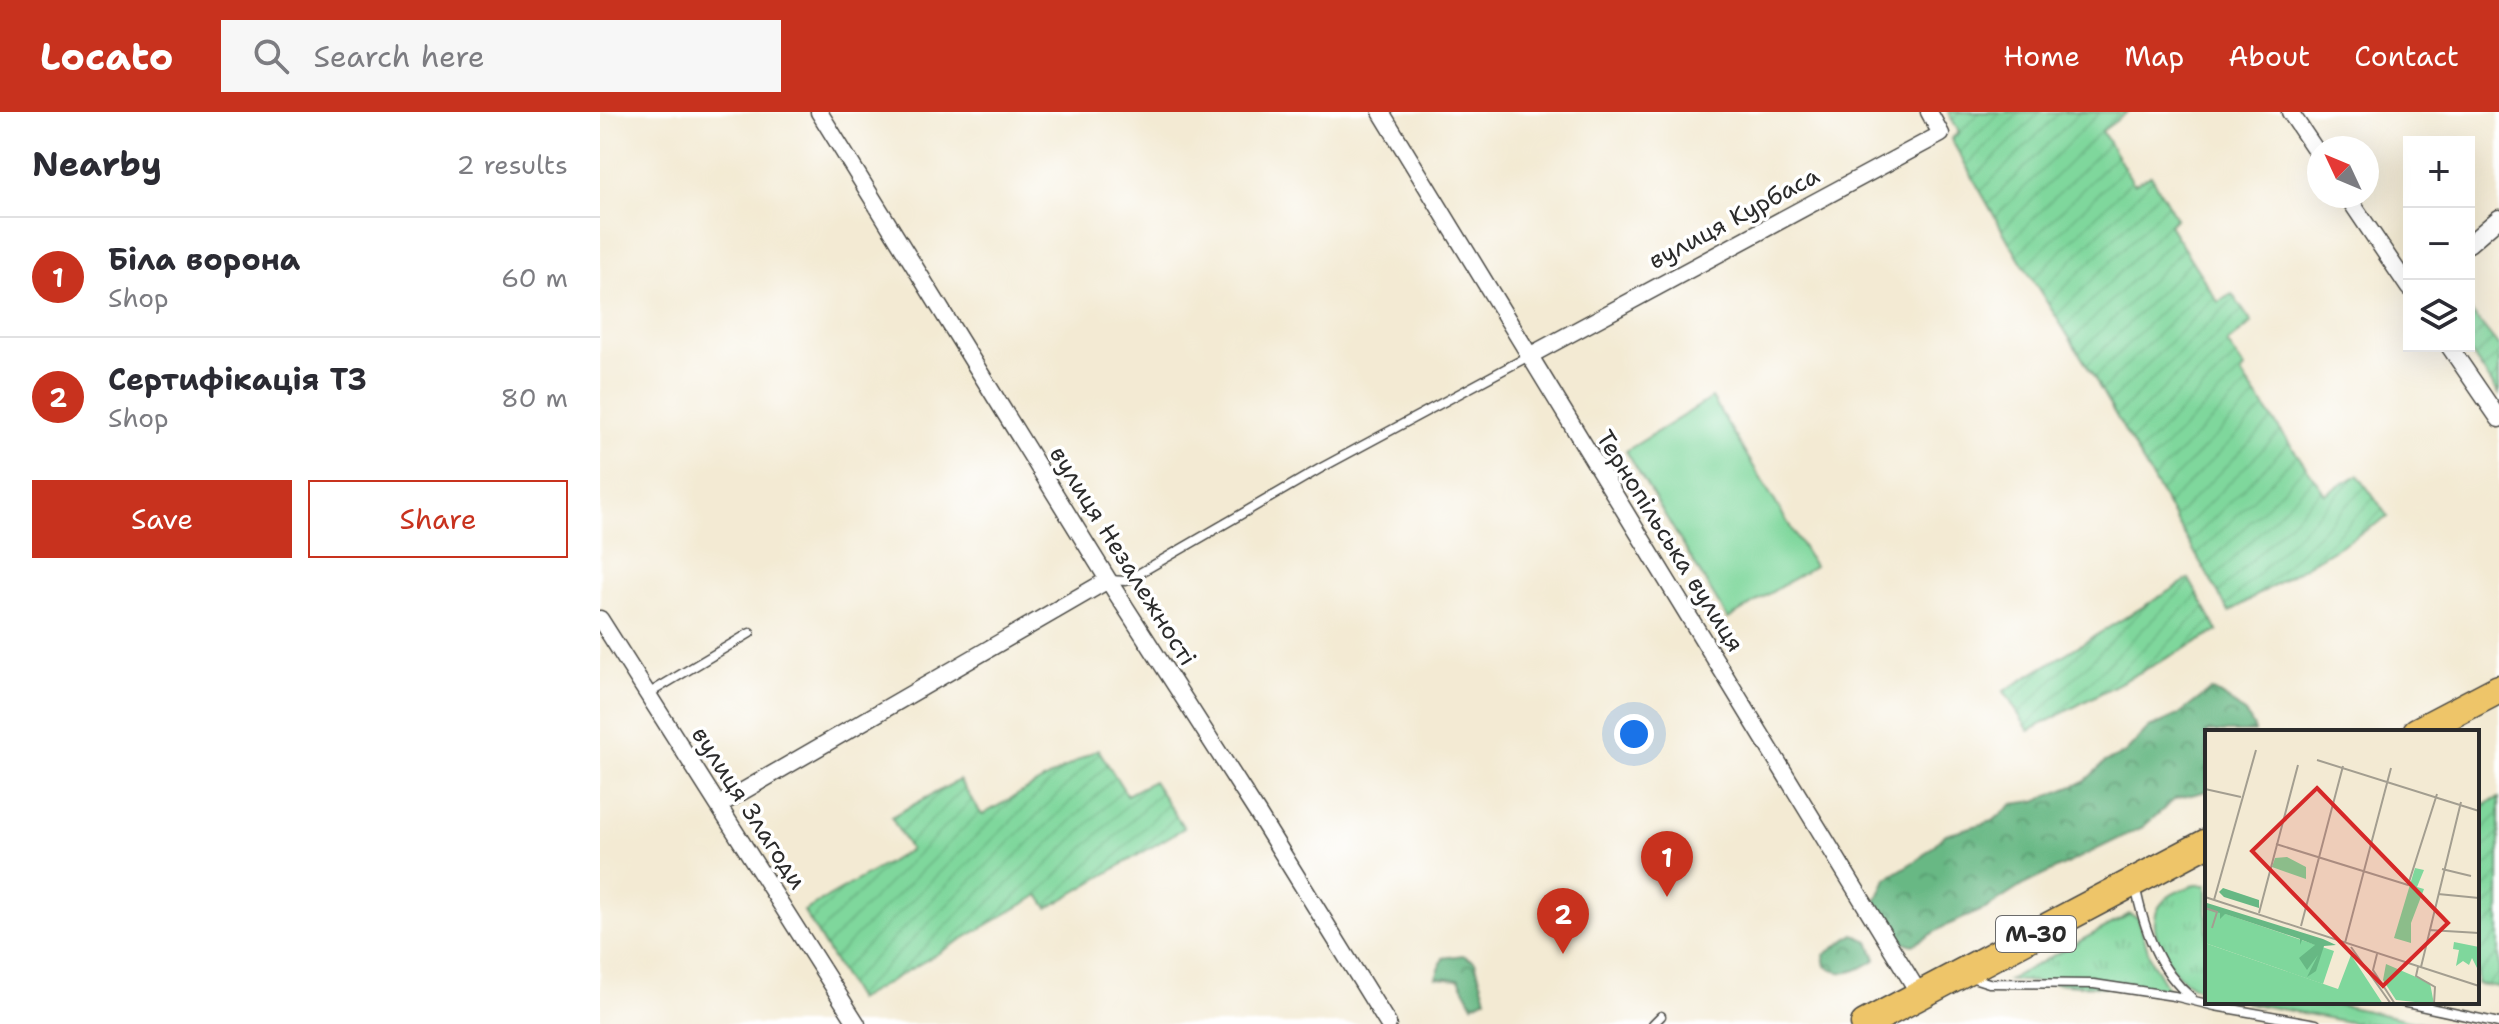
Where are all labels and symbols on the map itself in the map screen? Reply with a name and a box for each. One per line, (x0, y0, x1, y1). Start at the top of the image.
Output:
north arrow (2307, 136, 2379, 208)
street label: вулиця Курбаса (1643, 159, 1825, 277)
street label: Тернопільська вулиця (1589, 424, 1751, 658)
street label: вулиця Незалежності (1042, 440, 1204, 672)
your location (1614, 714, 1654, 754)
street label: вулиця Злагоди (684, 720, 814, 896)
inset map (2205, 730, 2479, 1004)
pin: 1 (1641, 831, 1693, 897)
pin: 2 (1537, 888, 1589, 954)
road number: М-30 (1996, 916, 2076, 952)

